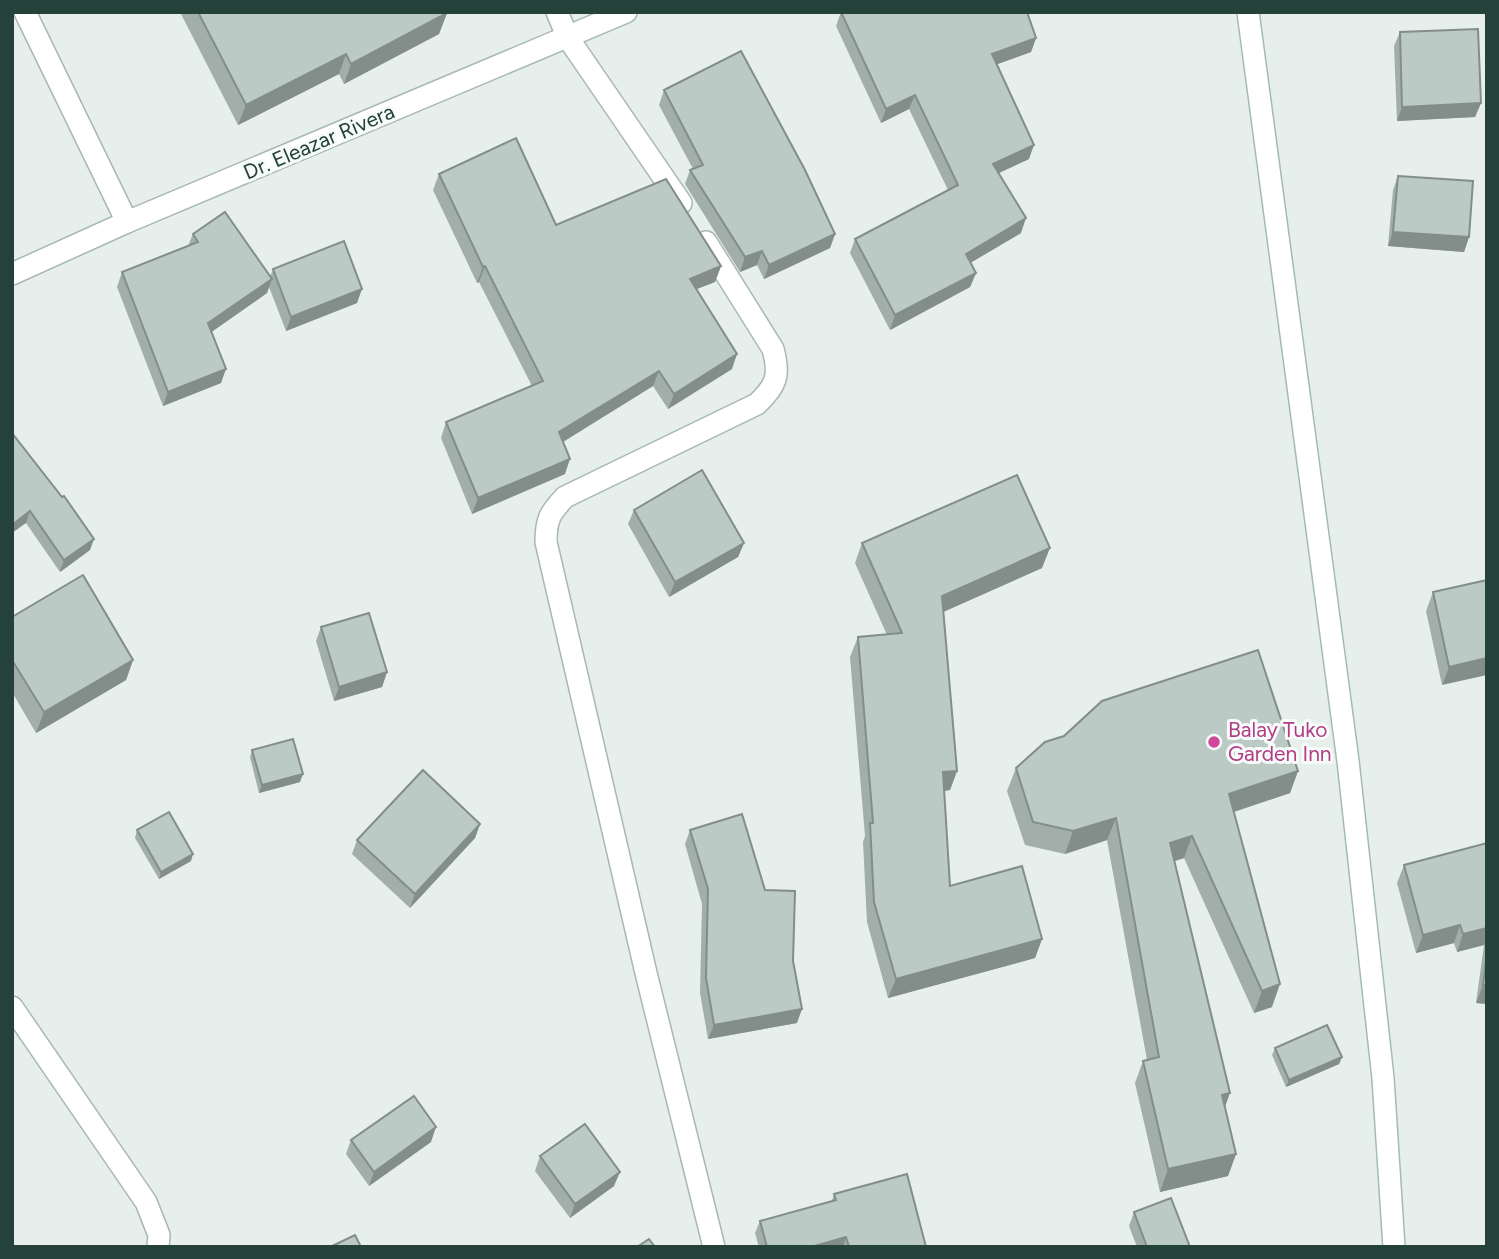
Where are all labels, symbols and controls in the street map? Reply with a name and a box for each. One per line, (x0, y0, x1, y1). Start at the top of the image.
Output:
street label: Dr. Eleazar Rivera (240, 98, 398, 185)
place label: Balay Tuko Garden Inn (1228, 717, 1332, 766)
marker: Balay Tuko Garden Inn (1206, 734, 1222, 750)

